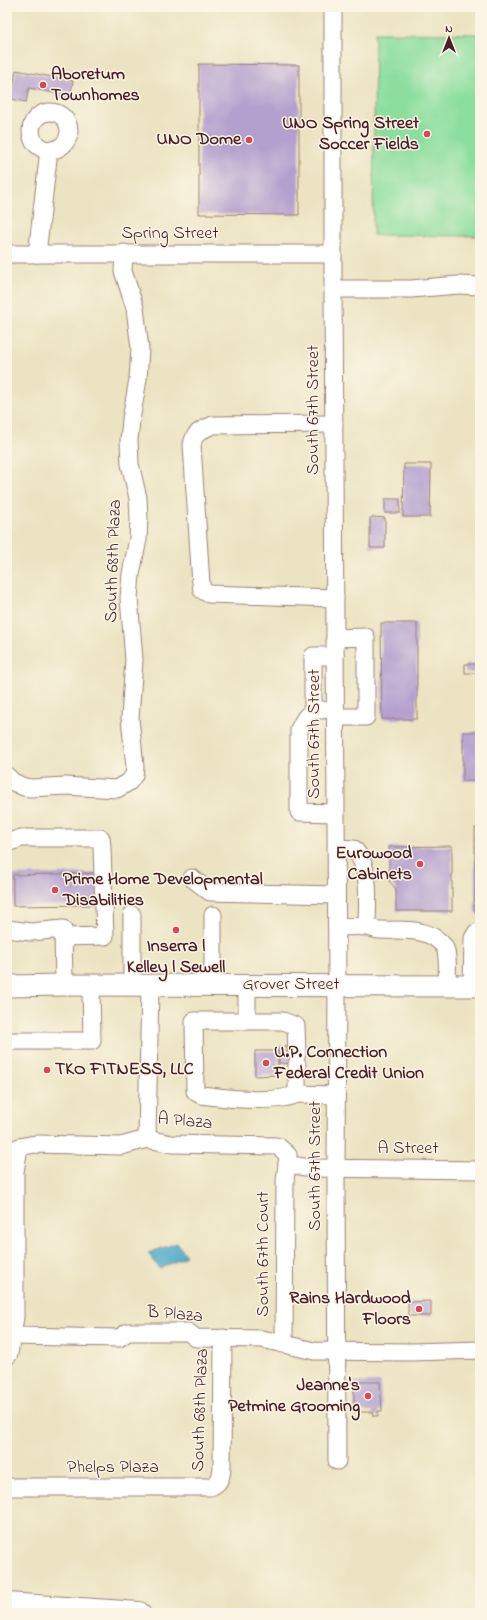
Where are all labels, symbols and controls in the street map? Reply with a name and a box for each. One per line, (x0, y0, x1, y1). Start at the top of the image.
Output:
north arrow (429, 18, 469, 58)
text: N (445, 21, 453, 37)
place label: Aboretum Townhomes (51, 62, 140, 109)
marker: Aboretum Townhomes (38, 80, 48, 90)
place label: UNO Spring Street Soccer Fields (282, 111, 420, 158)
place label: UNO Dome (157, 127, 242, 153)
marker: UNO Spring Street Soccer Fields (422, 129, 432, 139)
marker: UNO Dome (244, 135, 254, 145)
street label: Spring Street (121, 221, 219, 248)
street label: South 67th Street (301, 345, 327, 475)
street label: South 68th Plaza (99, 499, 129, 623)
street label: South 67th Street (302, 669, 328, 799)
place label: Eurowood Cabinets (335, 841, 413, 888)
marker: Eurowood Cabinets (415, 859, 425, 869)
place label: Prime Home Developmental Disabilities (62, 867, 263, 914)
marker: Prime Home Developmental Disabilities (50, 885, 60, 895)
marker: Inserra l Kelley l Sewell (171, 925, 181, 935)
place label: Inserra l Kelley l Sewell (127, 934, 225, 982)
street label: Grover Street (242, 972, 340, 998)
place label: U.P. Connection Federal Credit Union (273, 1040, 424, 1087)
place label: TKO FITNESS, LLC (55, 1057, 194, 1083)
marker: U.P. Connection Federal Credit Union (261, 1058, 271, 1068)
marker: TKO FITNESS, LLC (42, 1065, 52, 1075)
street label: South 67th Street (303, 1101, 329, 1231)
street label: A Plaza (157, 1107, 213, 1137)
street label: A Street (378, 1136, 438, 1162)
street label: South 67th Court (251, 1191, 277, 1317)
place label: Rains Hardwood Floors (289, 1286, 412, 1333)
street label: B Plaza (145, 1300, 204, 1330)
marker: Rains Hardwood Floors (414, 1304, 424, 1314)
street label: South 68th Plaza (186, 1348, 216, 1472)
place label: Jeanne's Petmine Grooming (228, 1373, 360, 1421)
marker: Jeanne's Petmine Grooming (363, 1391, 373, 1401)
street label: Phelps Plaza (67, 1455, 159, 1481)

